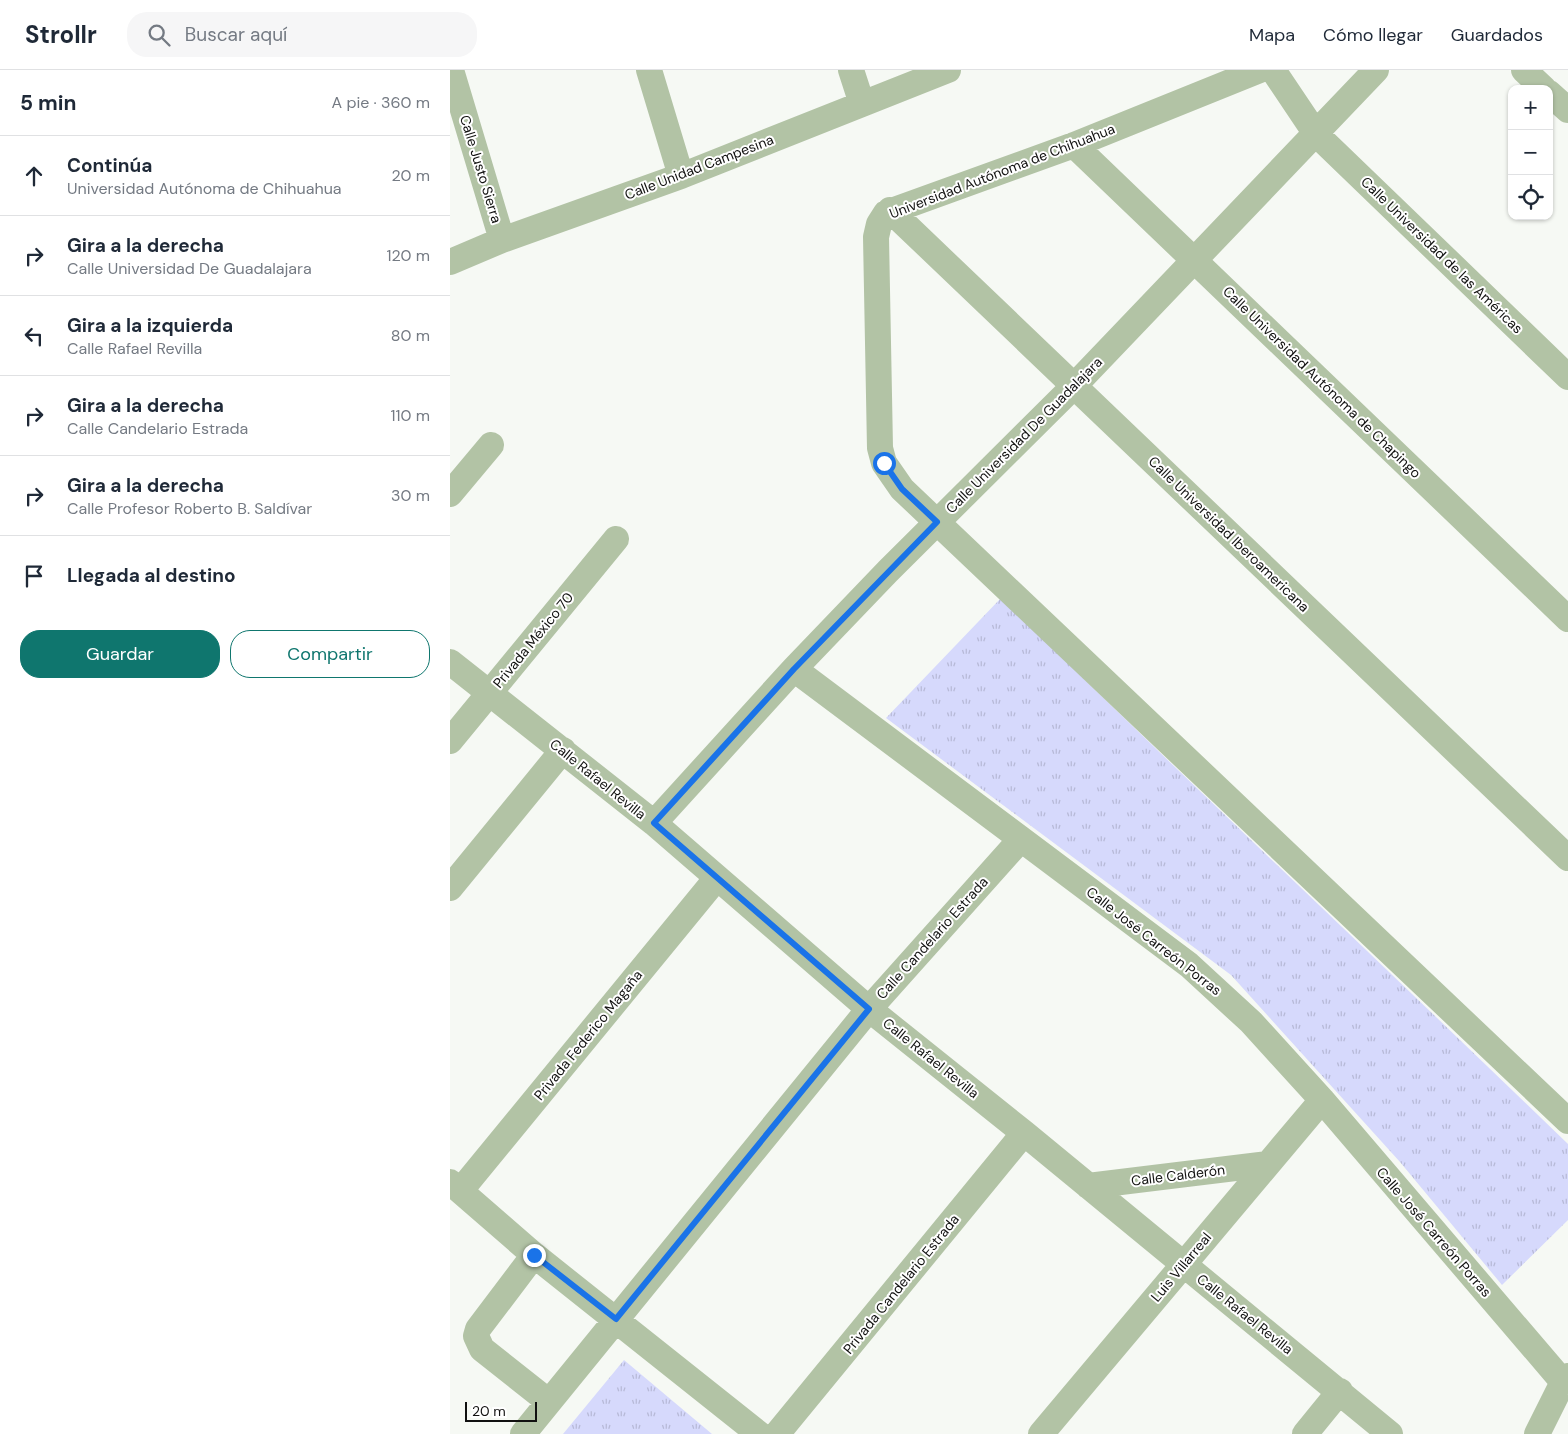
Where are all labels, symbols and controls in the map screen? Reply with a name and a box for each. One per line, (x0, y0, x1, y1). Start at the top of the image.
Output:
search box (127, 12, 477, 57)
text: Strollr (25, 19, 97, 50)
icon: search (145, 21, 173, 49)
text: Buscar aquí (185, 22, 287, 47)
text: Mapa (1249, 23, 1295, 47)
text: Cómo llegar (1323, 23, 1423, 47)
text: Guardados (1451, 23, 1543, 47)
map controls (1508, 85, 1553, 220)
button: + (1508, 85, 1553, 130)
text: 5 min (20, 89, 76, 117)
text: A pie · 360 m (332, 92, 430, 113)
street label: Calle Justo Sierra (456, 113, 506, 225)
street label: Universidad Autónoma de Chihuahua (887, 120, 1117, 222)
street label: Calle Unidad Campesina (622, 130, 776, 204)
button: − (1508, 130, 1553, 175)
text: Continúa (67, 153, 152, 178)
icon: ahead (20, 162, 48, 190)
text: 20 m (391, 165, 430, 186)
street label: Calle Universidad de las Américas (1357, 173, 1527, 337)
button: locate (1508, 175, 1553, 220)
text: Universidad Autónoma de Chihuahua (67, 178, 342, 199)
text: Gira a la derecha (67, 233, 224, 258)
icon: right (20, 242, 48, 270)
text: 120 m (386, 245, 430, 266)
text: Calle Universidad De Guadalajara (67, 258, 312, 279)
street label: Calle Universidad Autónoma de Chapingo (1219, 282, 1425, 482)
text: Gira a la izquierda (67, 313, 233, 338)
icon: left (20, 322, 48, 350)
text: 80 m (391, 325, 430, 346)
text: Calle Rafael Revilla (67, 338, 202, 359)
street label: Calle Universidad De Guadalajara (942, 353, 1106, 517)
text: Gira a la derecha (67, 393, 224, 418)
icon: right (20, 402, 48, 430)
text: 110 m (391, 405, 430, 426)
text: Calle Candelario Estrada (67, 418, 248, 439)
route start (873, 452, 896, 475)
street label: Calle Universidad Iberoamericana (1145, 452, 1313, 616)
text: Gira a la derecha (67, 473, 224, 498)
icon: right (20, 482, 48, 510)
text: 30 m (391, 485, 430, 506)
text: Calle Profesor Roberto B. Saldívar (67, 498, 312, 519)
icon: arrive (20, 562, 48, 590)
text: Llegada al destino (67, 563, 236, 588)
street label: Privada México 70 (489, 588, 577, 692)
button: Guardar (20, 630, 220, 678)
button: Compartir (230, 630, 430, 678)
street label: Calle Rafael Revilla (546, 735, 650, 823)
street label: Calle Candelario Estrada (872, 873, 992, 1003)
street label: Calle José Carreón Porras (1083, 883, 1225, 999)
street label: Privada Federico Magaña (530, 966, 646, 1104)
street label: Calle Rafael Revilla (879, 1014, 983, 1102)
street label: Calle Calderón (1130, 1160, 1226, 1190)
street label: Calle José Carreón Porras (1373, 1163, 1495, 1301)
street label: Privada Candelario Estrada (839, 1211, 963, 1357)
street label: Luis Villarreal (1147, 1229, 1215, 1305)
route end (523, 1244, 546, 1267)
street label: Calle Rafael Revilla (1193, 1270, 1297, 1358)
scale bar (465, 1399, 538, 1422)
text: 20 m (472, 1402, 506, 1420)

